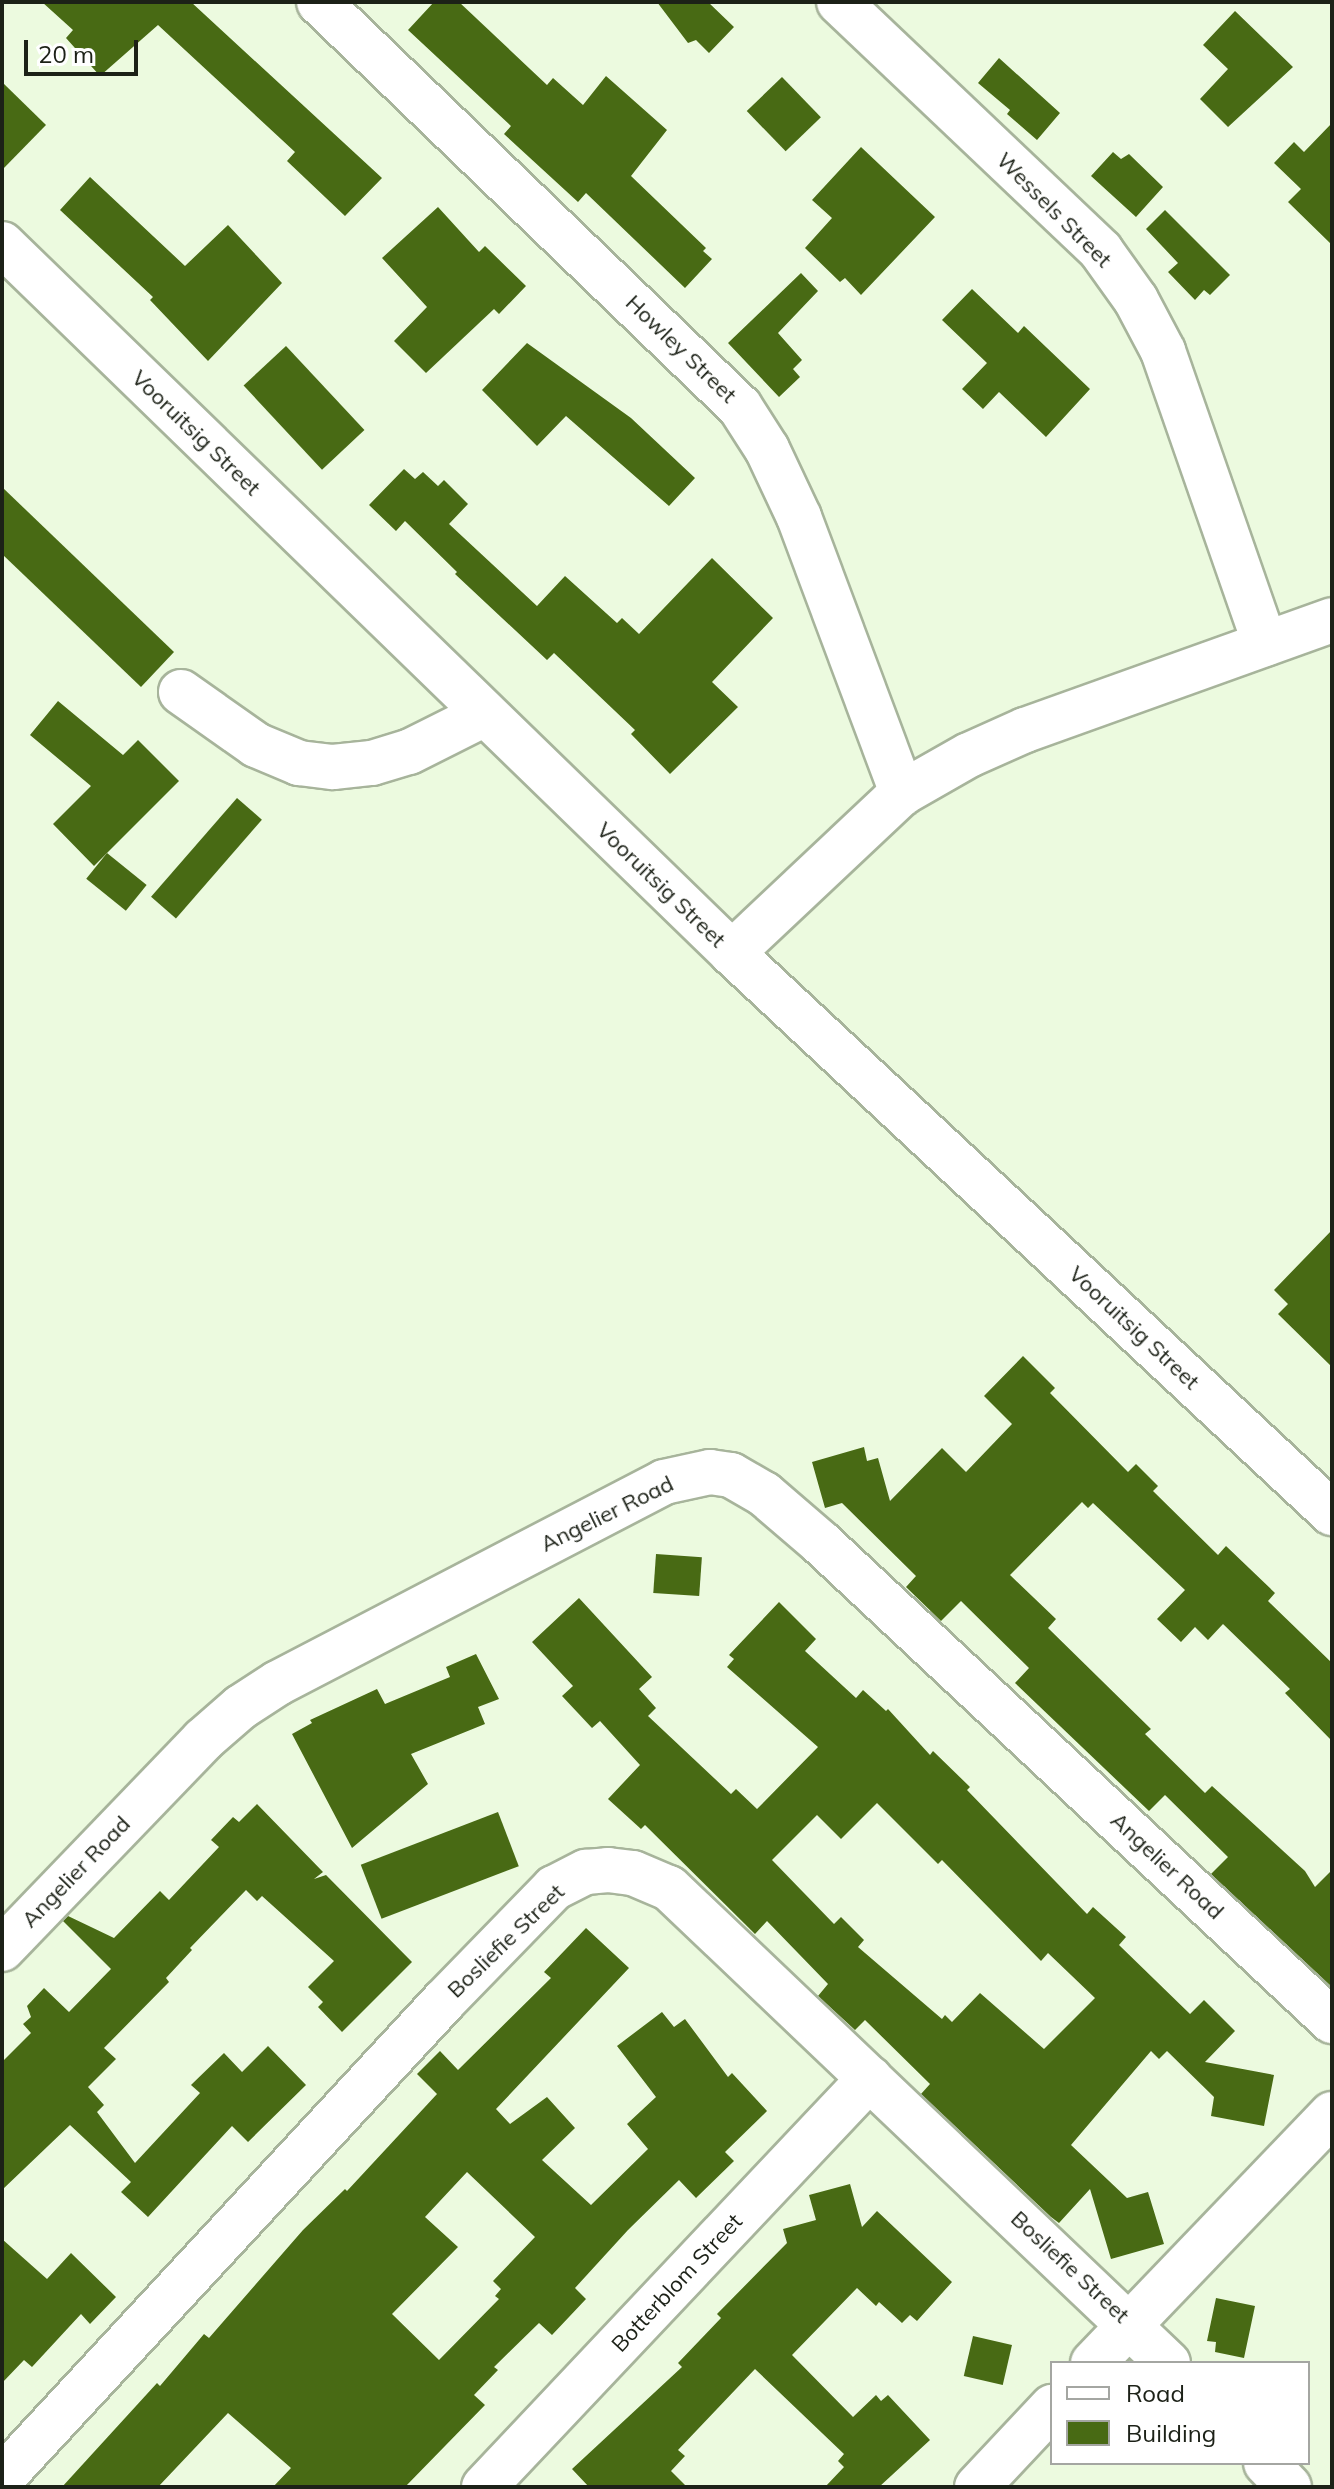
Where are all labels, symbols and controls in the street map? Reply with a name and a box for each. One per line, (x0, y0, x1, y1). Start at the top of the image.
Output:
scale bar (28, 24, 142, 74)
text: 20 m (38, 39, 94, 69)
street label: Wessels Street (991, 147, 1117, 273)
street label: Howley Street (620, 290, 742, 408)
street label: Vooruitsig Street (126, 365, 266, 501)
street label: Vooruitsig Street (591, 817, 731, 953)
street label: Vooruitsig Street (1063, 1261, 1205, 1395)
street label: Angelier Road (536, 1470, 678, 1558)
street label: Angelier Road (1105, 1807, 1229, 1925)
street label: Angelier Road (16, 1811, 136, 1933)
street label: Bosliefie Street (442, 1879, 570, 2003)
street label: Bosliefie Street (1005, 2206, 1135, 2328)
street label: Botterblom Street (606, 2208, 748, 2358)
legend (1050, 2361, 1310, 2465)
text: Road (1126, 2378, 1185, 2408)
text: Building (1126, 2418, 1216, 2448)

